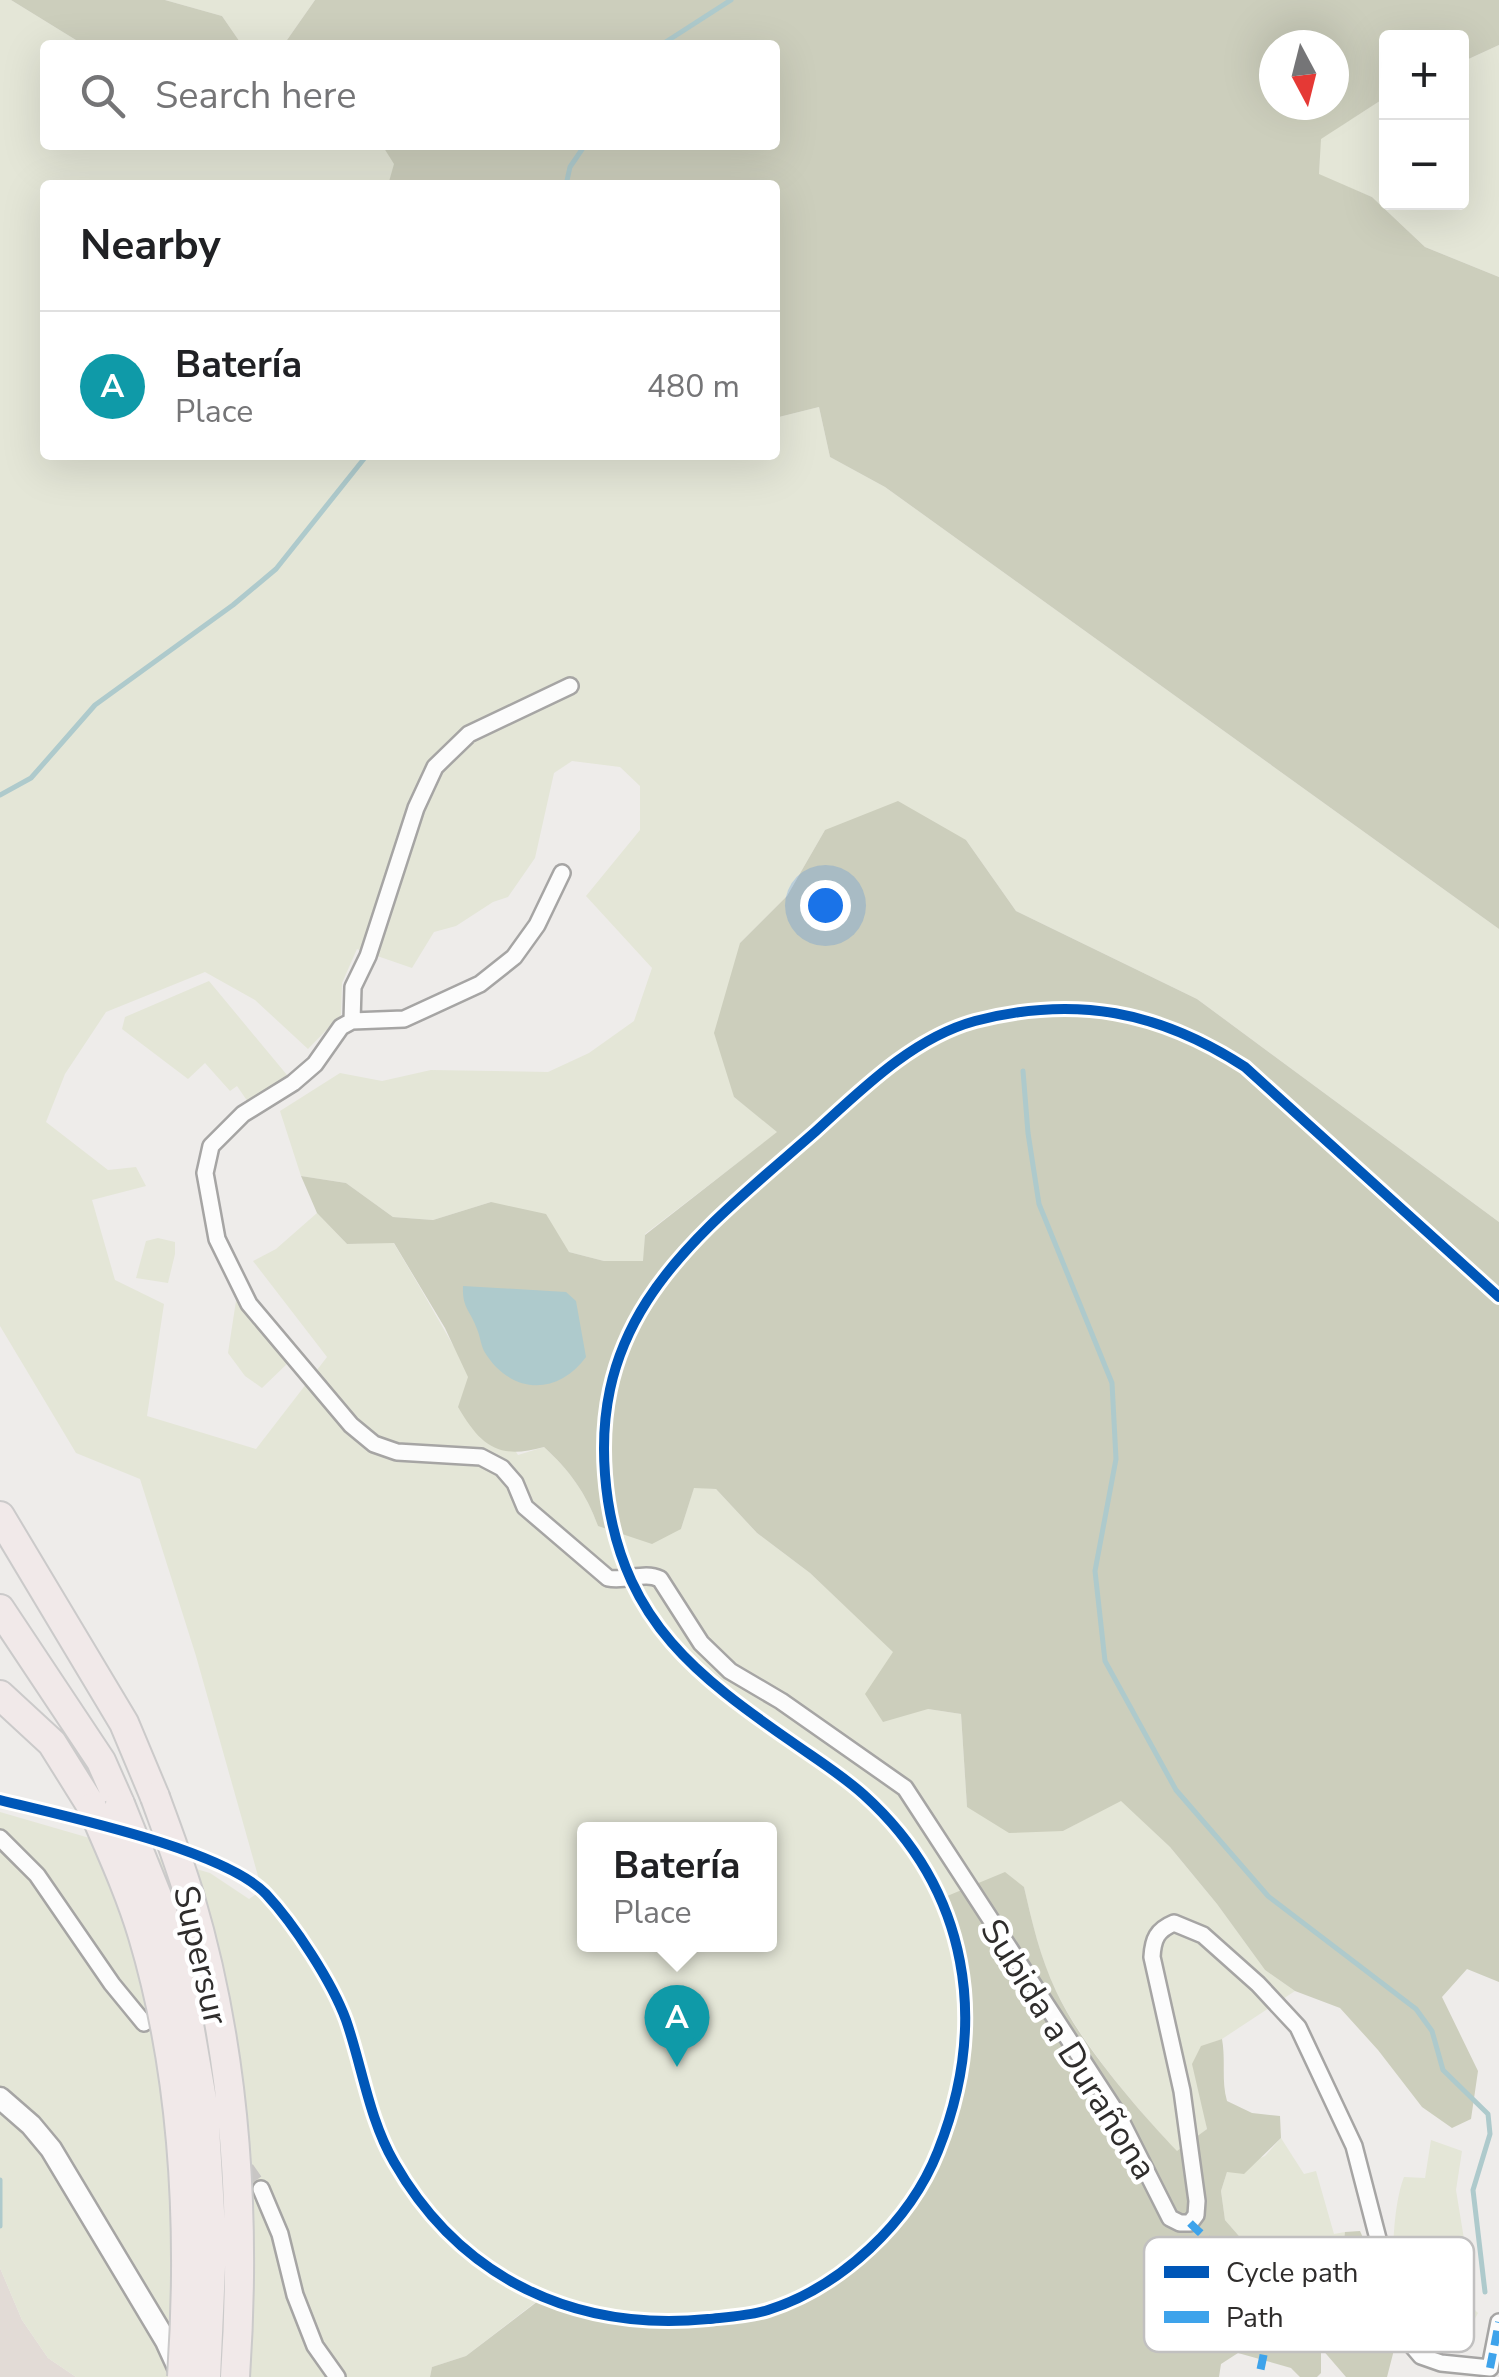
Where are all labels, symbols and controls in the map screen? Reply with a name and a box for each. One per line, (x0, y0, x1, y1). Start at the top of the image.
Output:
north arrow (1259, 30, 1349, 120)
map controls (1379, 30, 1469, 210)
button: + (1379, 30, 1469, 120)
search box (40, 40, 780, 150)
icon: search (75, 68, 130, 123)
text: Search here (155, 70, 356, 121)
button: − (1379, 120, 1469, 210)
text: Nearby (80, 217, 221, 274)
text: Batería (175, 339, 302, 390)
text: A (101, 365, 124, 408)
text: 480 m (647, 365, 740, 408)
text: Place (175, 390, 253, 433)
your location (800, 880, 851, 931)
popup (577, 1822, 777, 1952)
text: Batería (613, 1840, 741, 1891)
street label: Supersur (162, 1881, 239, 2030)
text: Place (613, 1891, 692, 1934)
street label: Subida a Durañona (969, 1910, 1168, 2189)
pin: A (644, 1984, 710, 2067)
legend (1144, 2237, 1474, 2352)
text: Cycle path (1226, 2254, 1358, 2292)
text: Path (1226, 2299, 1284, 2337)

